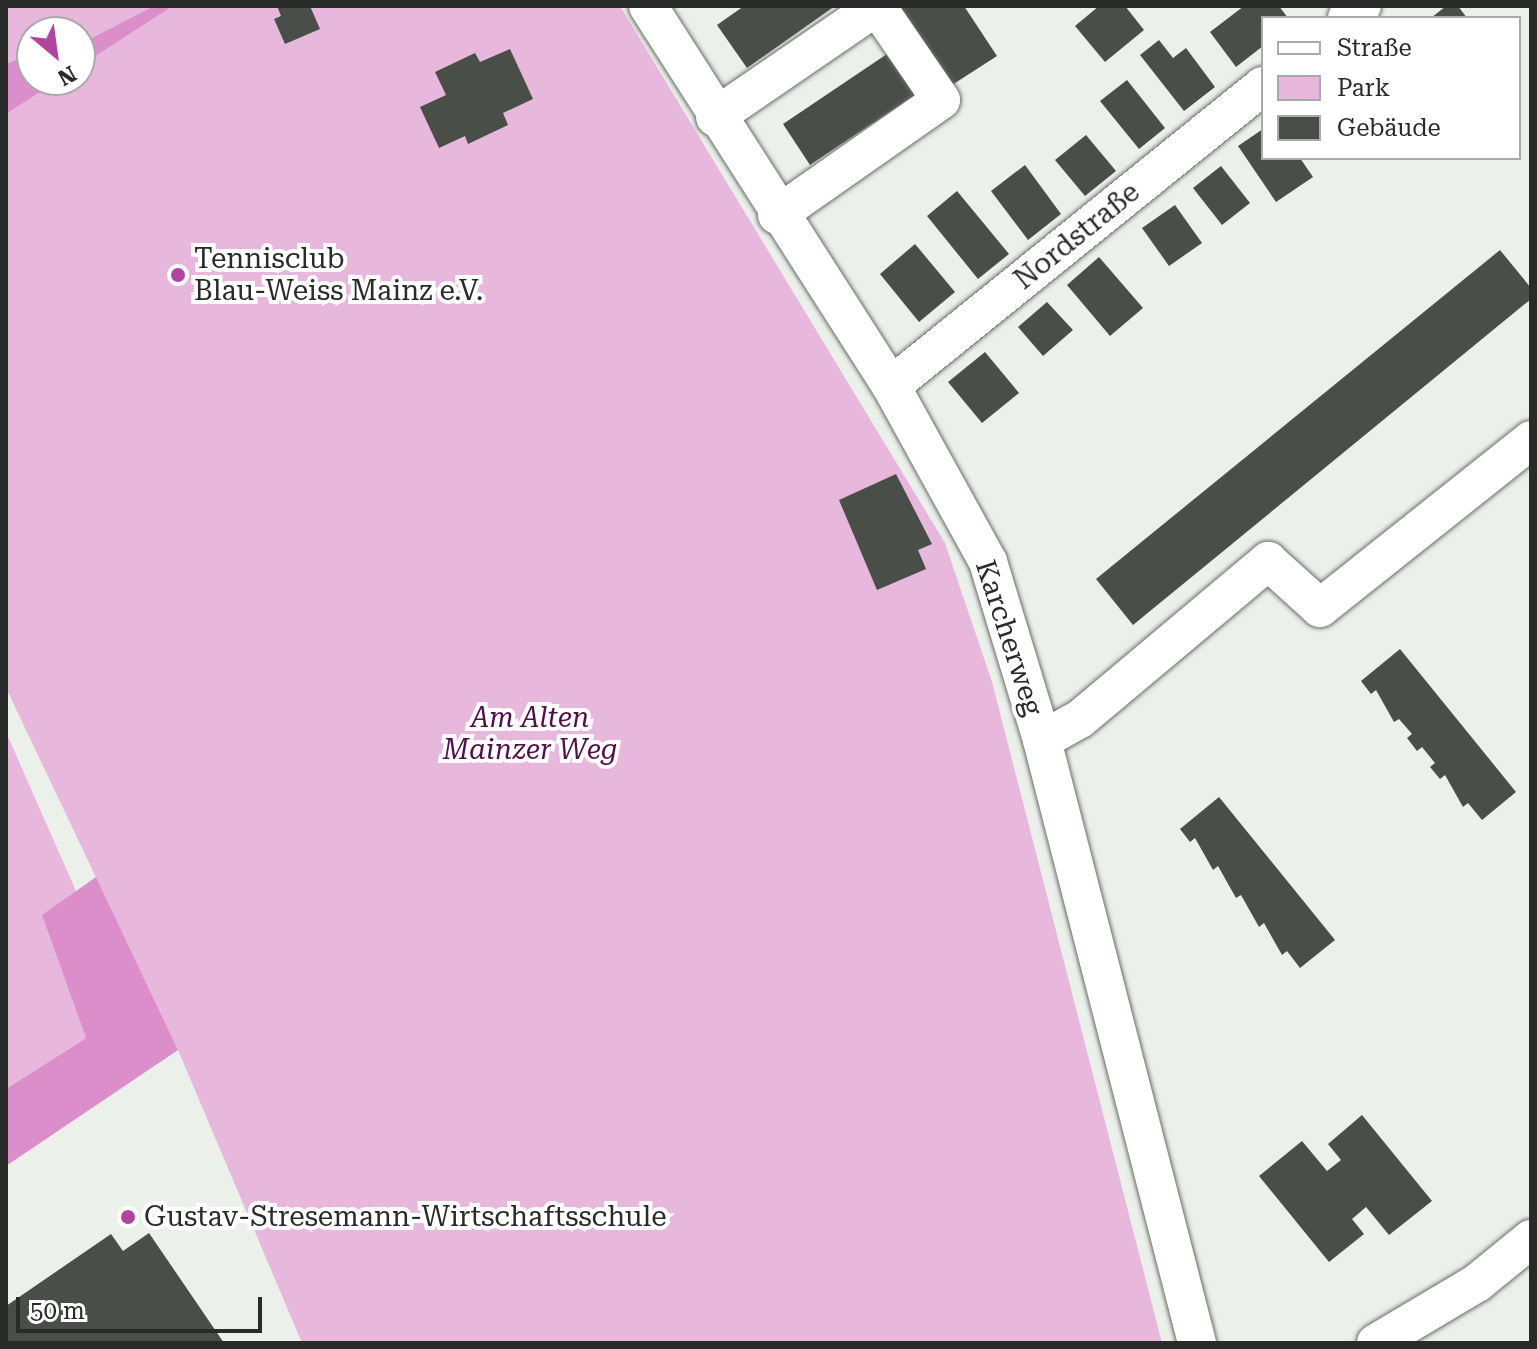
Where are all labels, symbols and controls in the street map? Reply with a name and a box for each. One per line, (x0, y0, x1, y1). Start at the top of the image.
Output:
north arrow (16, 16, 96, 96)
legend (1261, 16, 1521, 160)
text: Straße (1337, 34, 1412, 62)
text: N (53, 61, 80, 91)
text: Park (1337, 74, 1390, 102)
text: Gebäude (1337, 114, 1441, 142)
street label: Nordstraße (1008, 175, 1146, 297)
place label: Tennisclub Blau-Weiss Mainz e.V. (194, 242, 483, 308)
marker: Tennisclub Blau-Weiss Mainz e.V. (169, 266, 187, 284)
street label: Karcherweg (968, 556, 1050, 720)
park label: Am Alten Mainzer Weg (443, 701, 617, 767)
place label: Gustav-Stresemann-Wirtschaftsschule (144, 1200, 667, 1234)
marker: Gustav-Stresemann-Wirtschaftsschule (119, 1208, 137, 1226)
scale bar (20, 1281, 266, 1331)
text: 50 m (30, 1297, 85, 1325)

